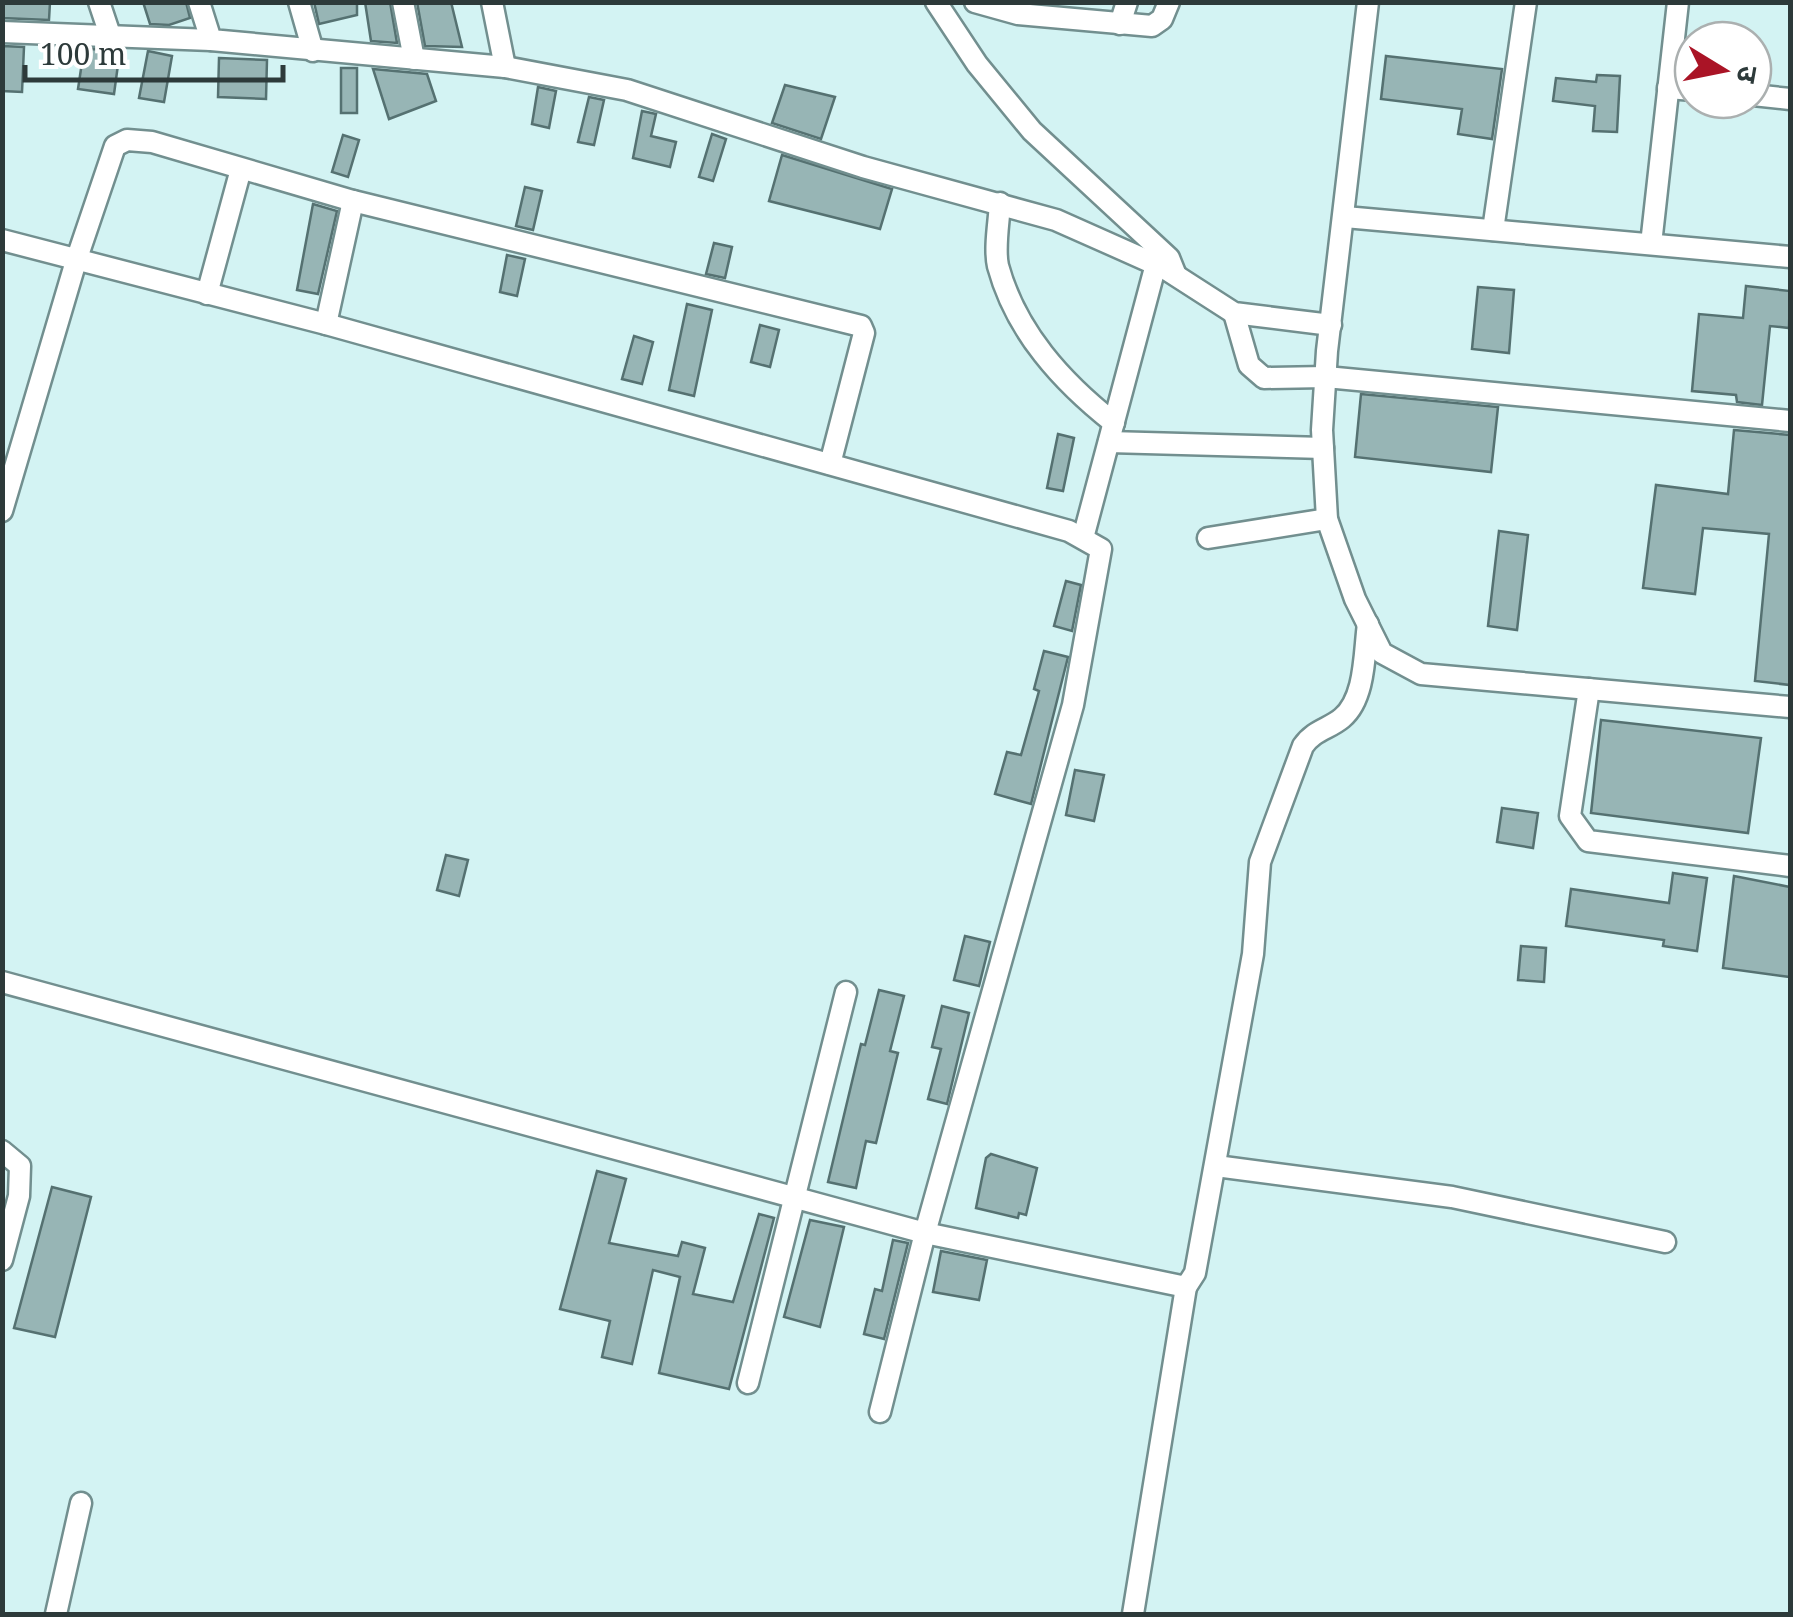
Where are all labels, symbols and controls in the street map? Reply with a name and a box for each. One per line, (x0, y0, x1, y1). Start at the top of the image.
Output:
scale bar (25, 20, 282, 82)
north arrow (1673, 20, 1773, 120)
text: 100 m (40, 33, 126, 74)
text: उ (1728, 63, 1769, 86)

